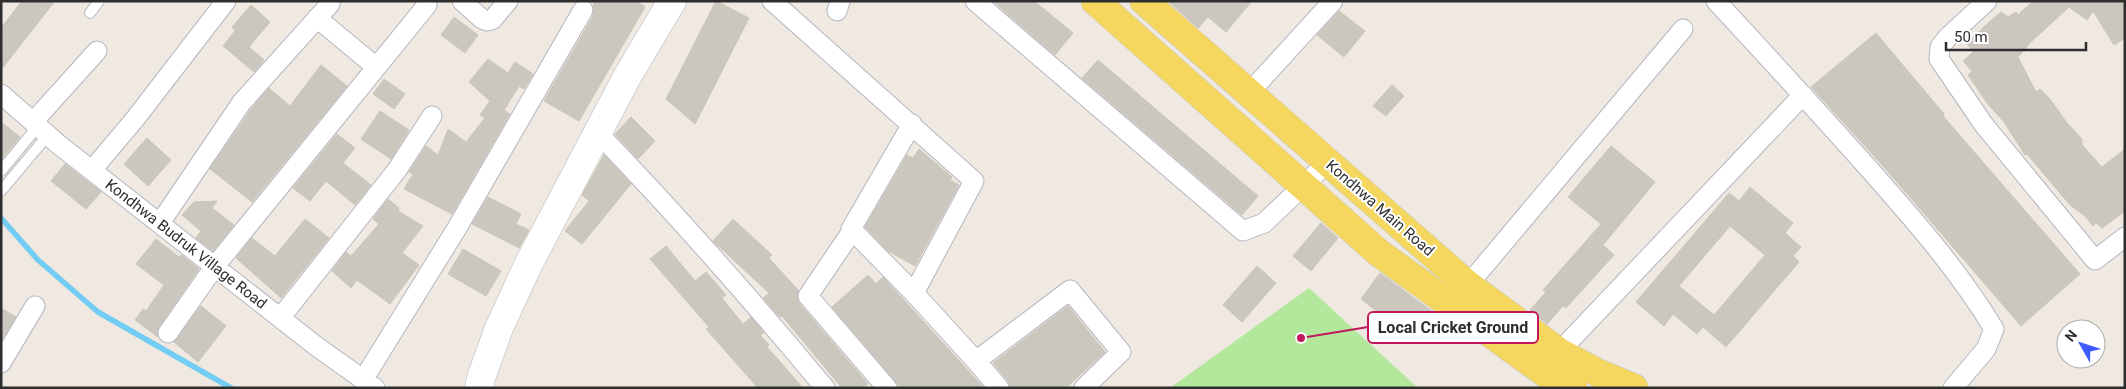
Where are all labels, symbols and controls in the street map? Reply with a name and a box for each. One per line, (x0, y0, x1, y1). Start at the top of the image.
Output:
scale bar (1946, 20, 2086, 52)
text: 50 m (1954, 28, 1988, 46)
street label: Kondhwa Main Road (1322, 156, 1438, 260)
street label: Kondhwa Budruk Village Road (102, 175, 270, 313)
callout: Local Cricket Ground (1368, 312, 1538, 343)
text: Local Cricket Ground (1378, 318, 1528, 337)
north arrow (2056, 319, 2106, 369)
text: N (2062, 327, 2080, 345)

